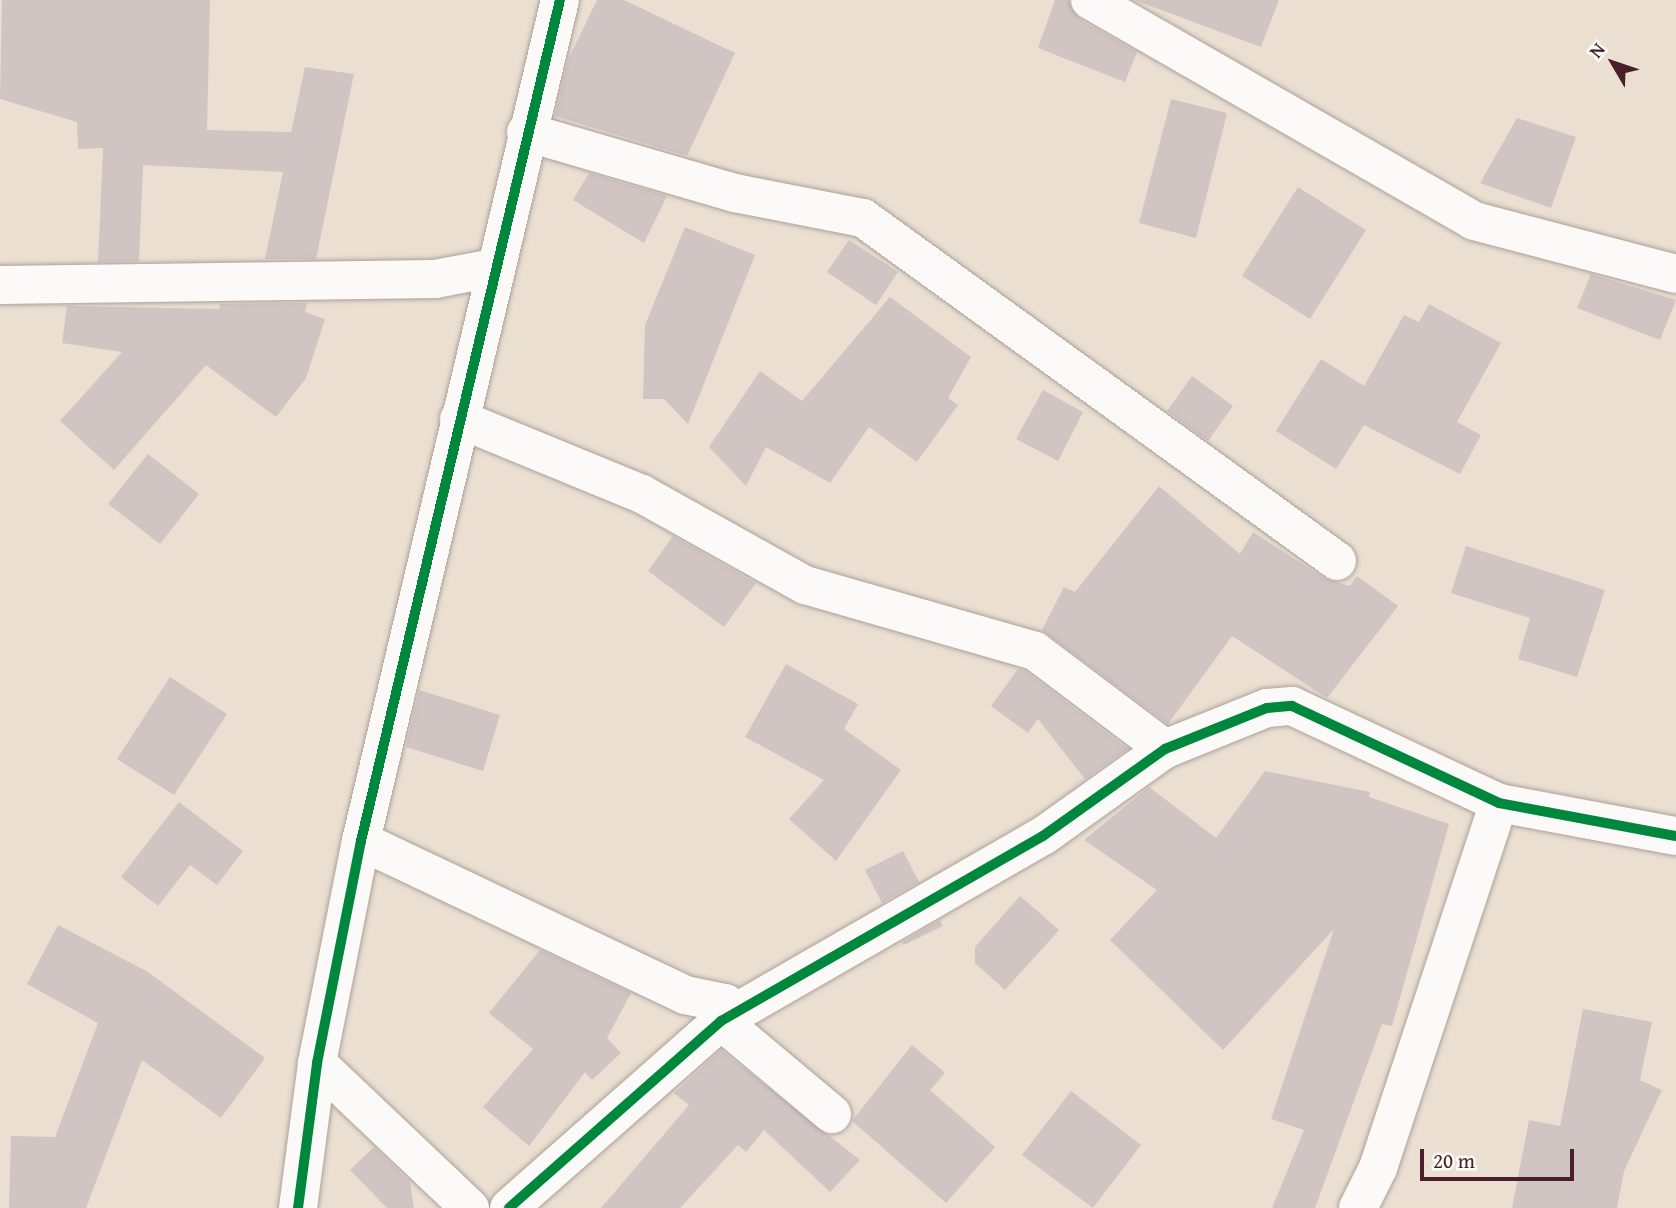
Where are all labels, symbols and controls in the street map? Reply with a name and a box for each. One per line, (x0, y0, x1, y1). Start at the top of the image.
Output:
north arrow (1578, 28, 1648, 98)
text: N (1582, 36, 1612, 64)
scale bar (1424, 1134, 1578, 1178)
text: 20 m (1433, 1145, 1475, 1176)

